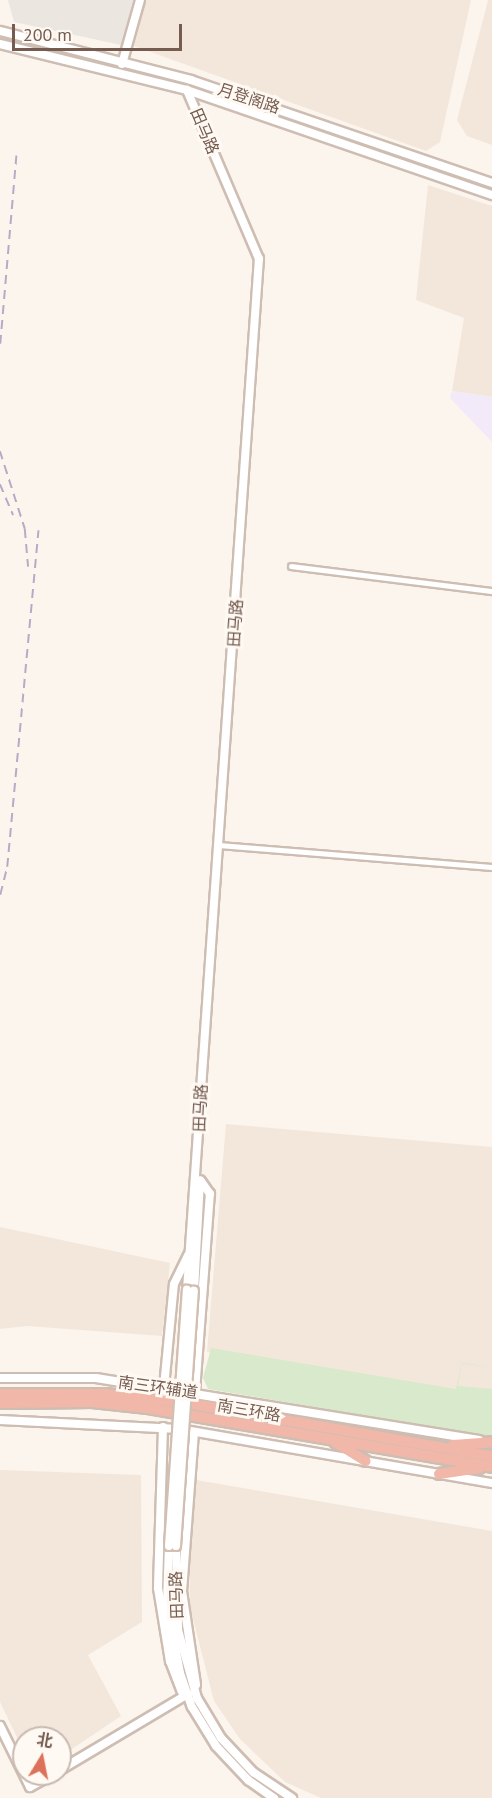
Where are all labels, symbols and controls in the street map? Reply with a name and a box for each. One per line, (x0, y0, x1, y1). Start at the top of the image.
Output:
scale bar (15, 12, 184, 50)
text: 200 m (23, 23, 72, 46)
street label: 月登阁路 (216, 79, 282, 117)
street label: 田马路 (187, 105, 223, 157)
street label: 田马路 (224, 598, 246, 648)
street label: 田马路 (189, 1084, 211, 1132)
street label: 南三环辅道 (117, 1372, 199, 1402)
street label: 南三环路 (216, 1395, 282, 1425)
street label: 田马路 (166, 1571, 186, 1619)
north arrow (12, 1726, 72, 1786)
text: 北 (35, 1729, 54, 1751)

